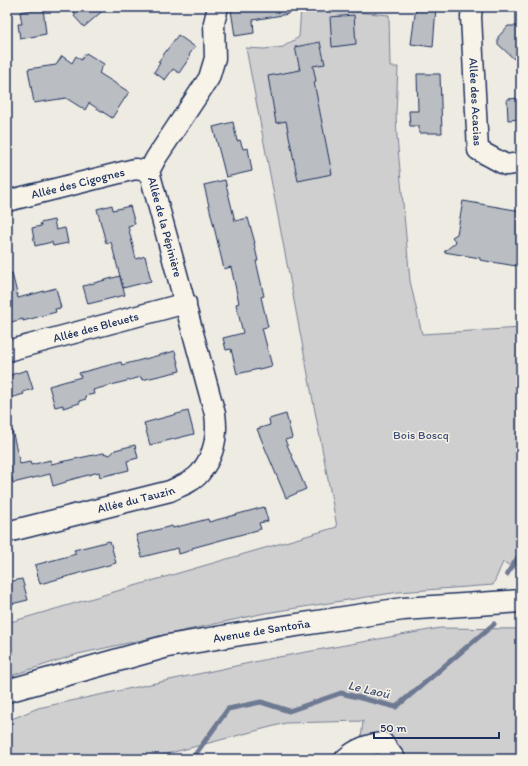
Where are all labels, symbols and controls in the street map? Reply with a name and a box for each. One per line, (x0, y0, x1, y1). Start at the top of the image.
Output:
street label: Allée des Acacias (466, 57, 485, 146)
street label: Allée des Cigognes (30, 165, 126, 202)
street label: Allée de la Pépinière (145, 175, 185, 279)
street label: Allée des Bleuets (51, 309, 140, 345)
park label: Bois Boscq (393, 428, 449, 442)
street label: Allée du Tauzin (96, 483, 178, 516)
street label: Avenue de Santoña (212, 616, 312, 645)
water label: Le Laoü (347, 677, 392, 702)
scale bar (374, 714, 499, 740)
text: 50 m (380, 721, 406, 735)

